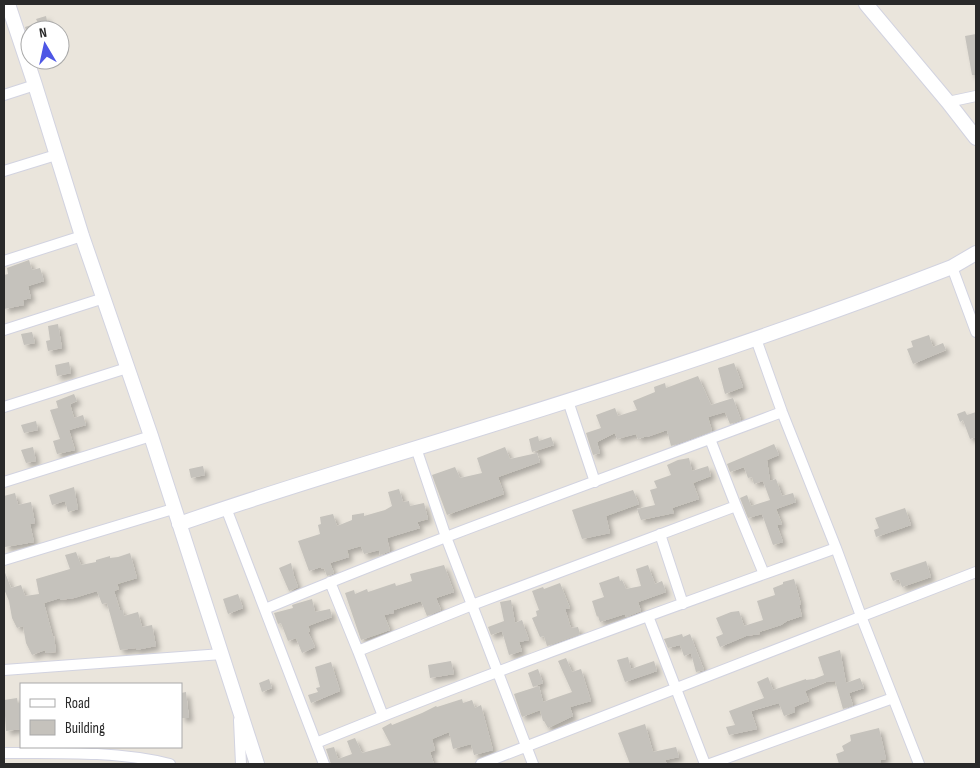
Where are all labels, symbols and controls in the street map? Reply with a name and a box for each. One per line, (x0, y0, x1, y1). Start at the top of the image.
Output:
north arrow (20, 20, 70, 70)
text: N (38, 24, 48, 42)
legend (20, 683, 182, 748)
text: Road (65, 694, 90, 713)
text: Building (65, 719, 105, 738)

